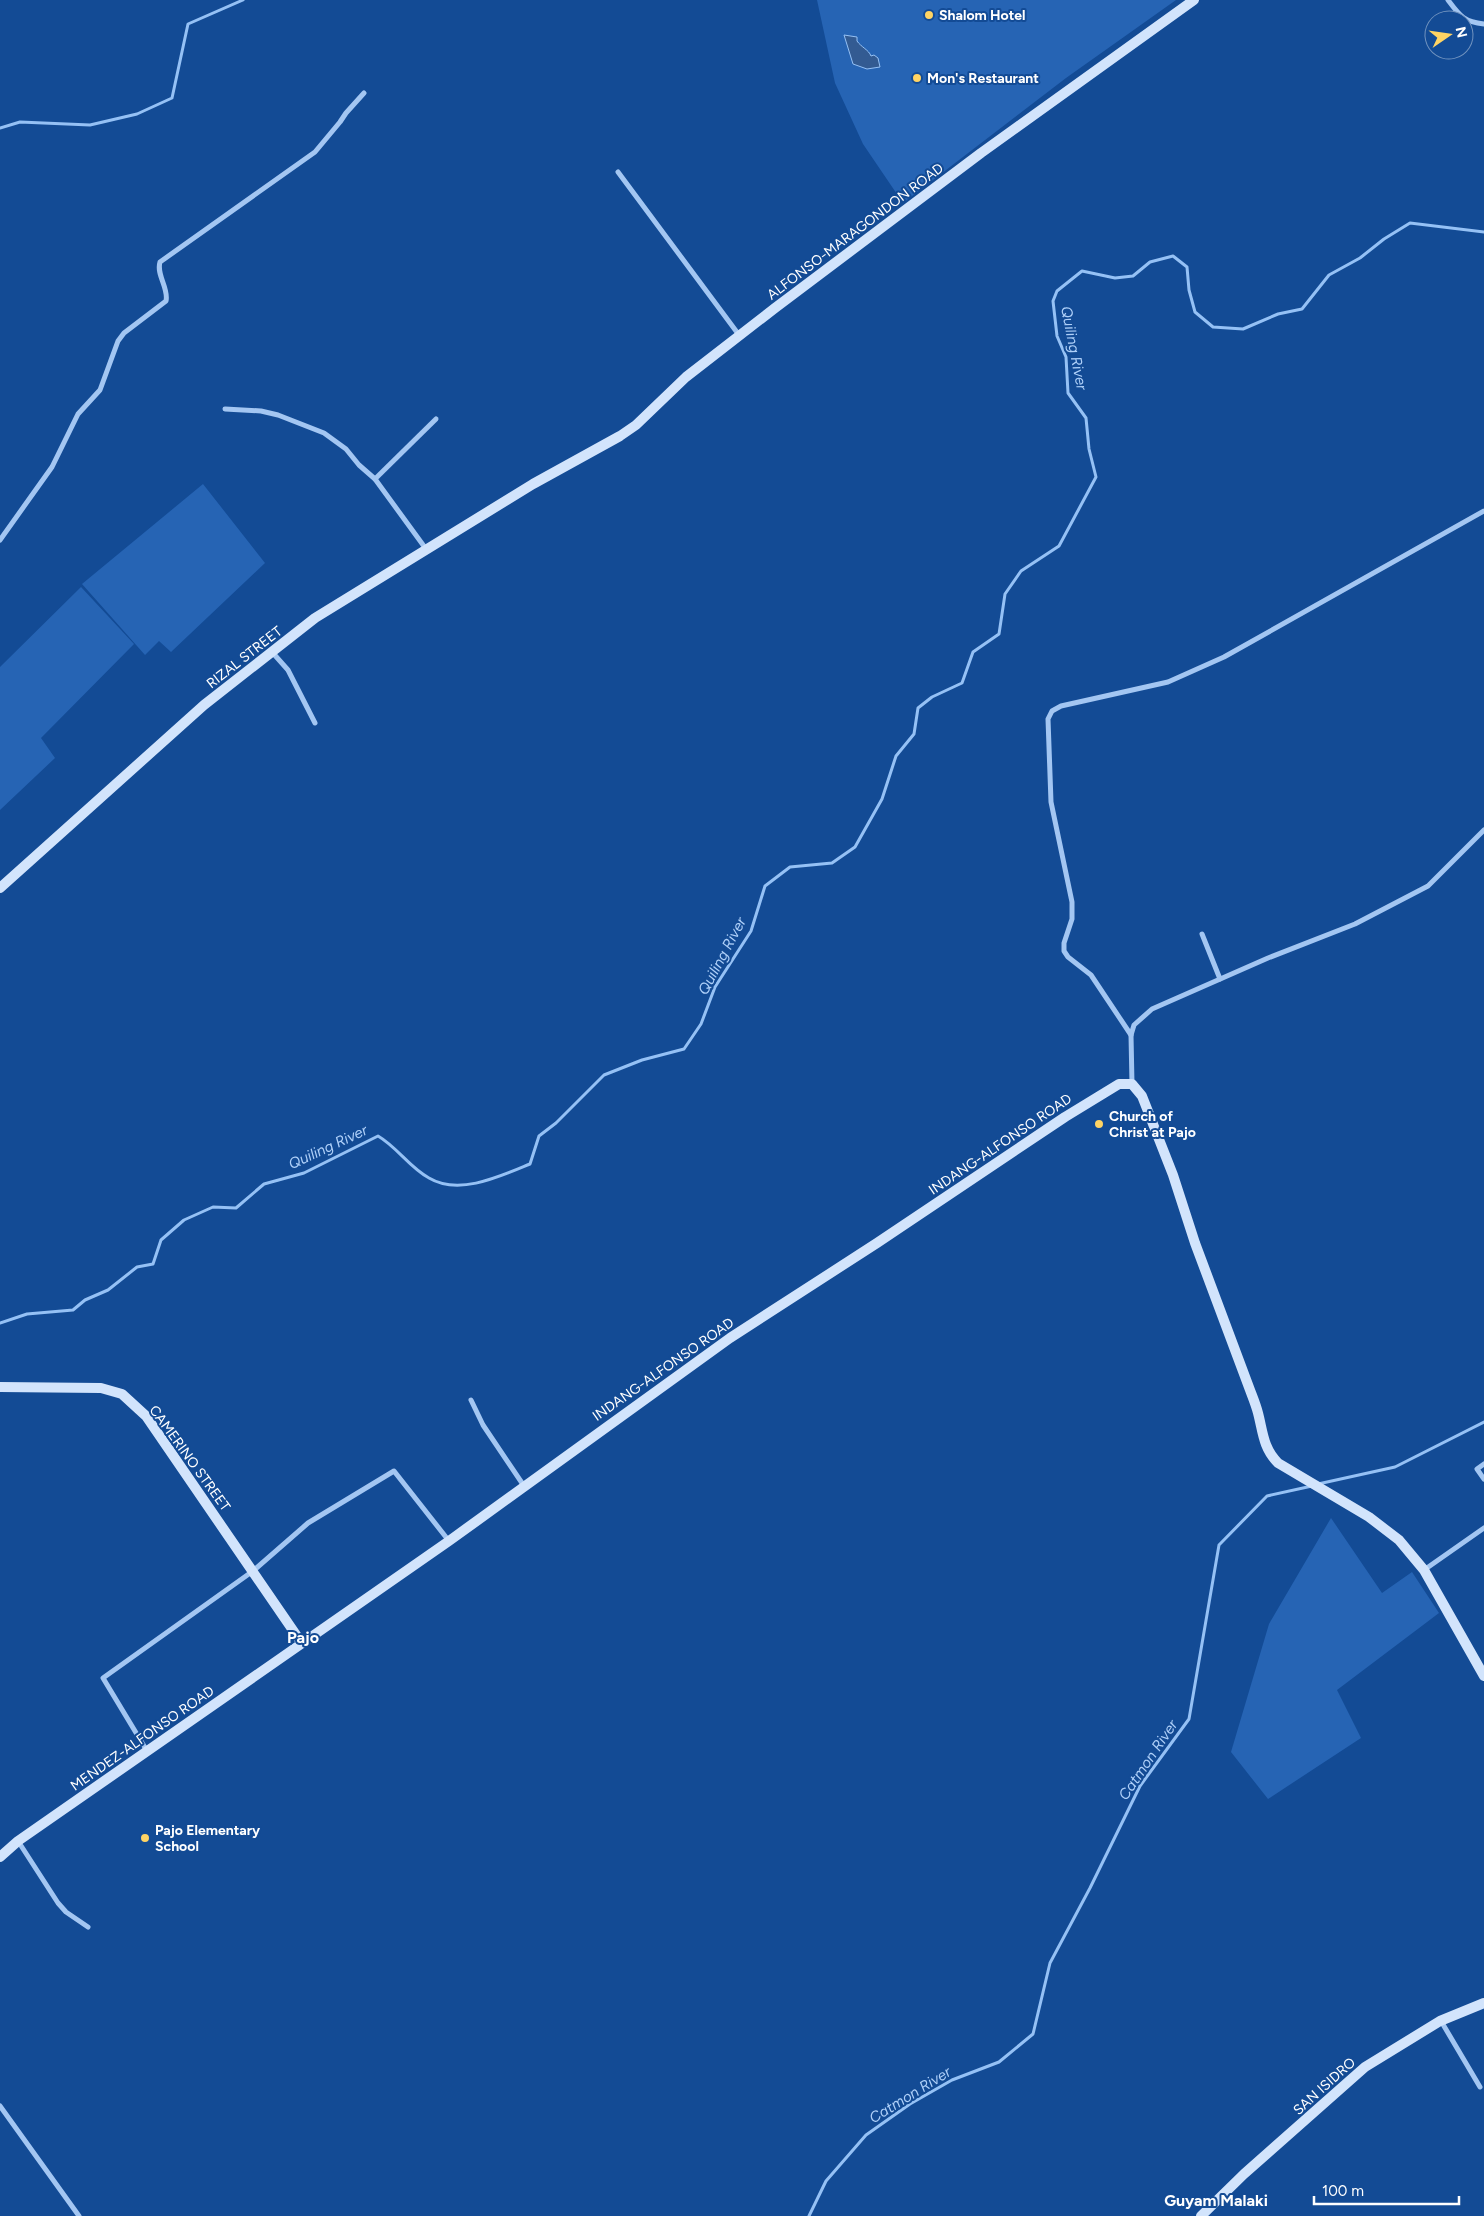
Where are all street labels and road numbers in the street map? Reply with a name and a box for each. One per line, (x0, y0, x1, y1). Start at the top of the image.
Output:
street label: ALFONSO-MARAGONDON ROAD (764, 159, 947, 303)
street label: RIZAL STREET (203, 622, 286, 692)
street label: INDANG-ALFONSO ROAD (926, 1090, 1075, 1199)
street label: INDANG-ALFONSO ROAD (589, 1314, 737, 1425)
street label: CAMERINO STREET (145, 1402, 234, 1515)
street label: MENDEZ-ALFONSO ROAD (67, 1682, 217, 1795)
street label: SAN ISIDRO (1290, 2054, 1359, 2119)

